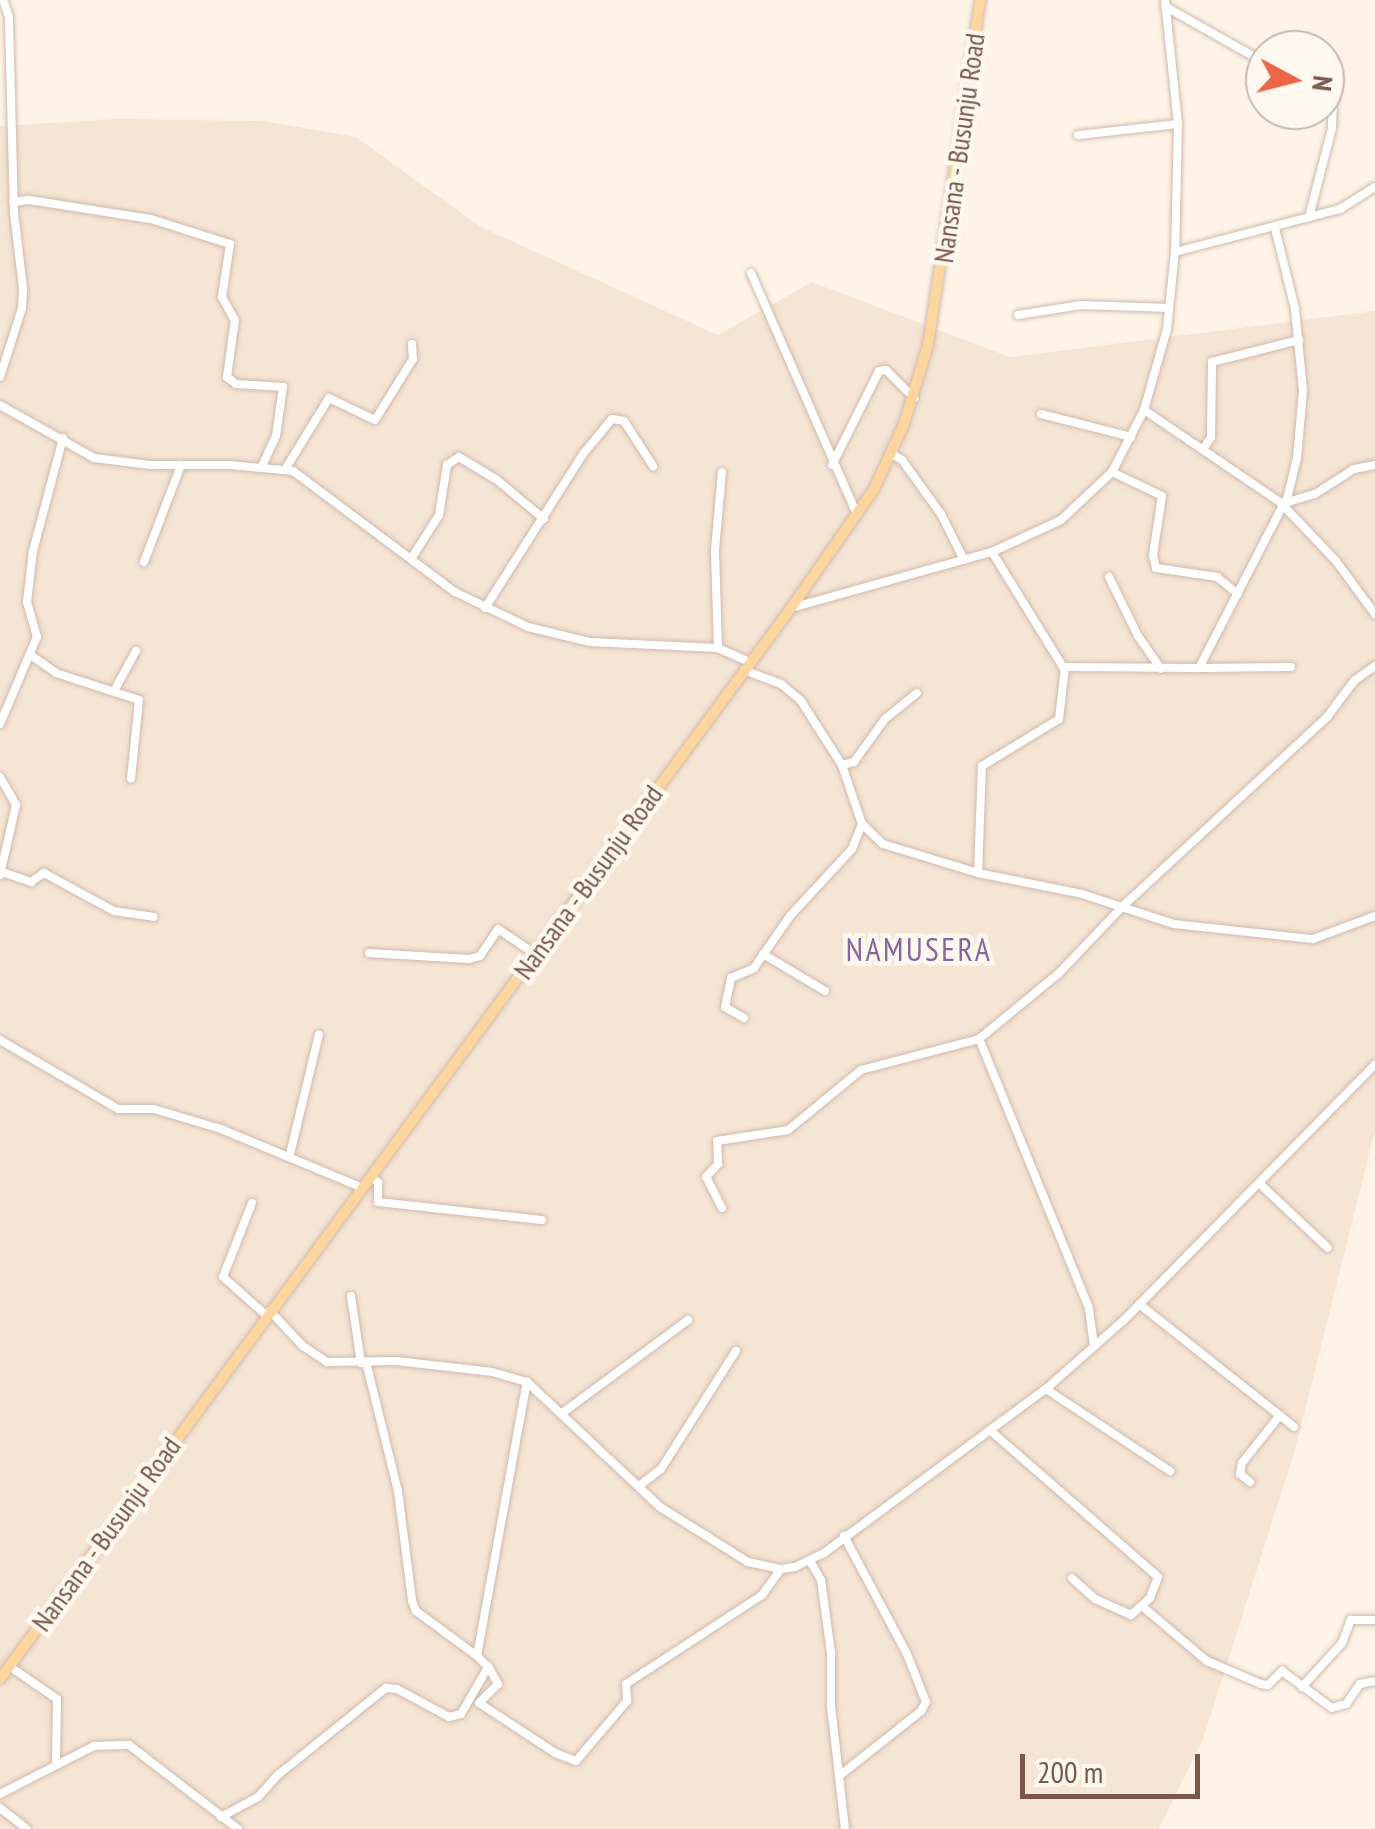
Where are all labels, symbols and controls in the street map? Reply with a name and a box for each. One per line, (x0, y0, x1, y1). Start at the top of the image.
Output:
street label: Nansana - Busunju Road (926, 30, 992, 266)
north arrow (1245, 30, 1345, 130)
text: N (1304, 74, 1343, 93)
street label: Nansana - Busunju Road (506, 778, 670, 986)
district label: NAMUSERA (846, 930, 992, 968)
street label: Nansana - Busunju Road (24, 1430, 188, 1638)
scale bar (1025, 1734, 1205, 1796)
text: 200 m (1037, 1752, 1103, 1791)

